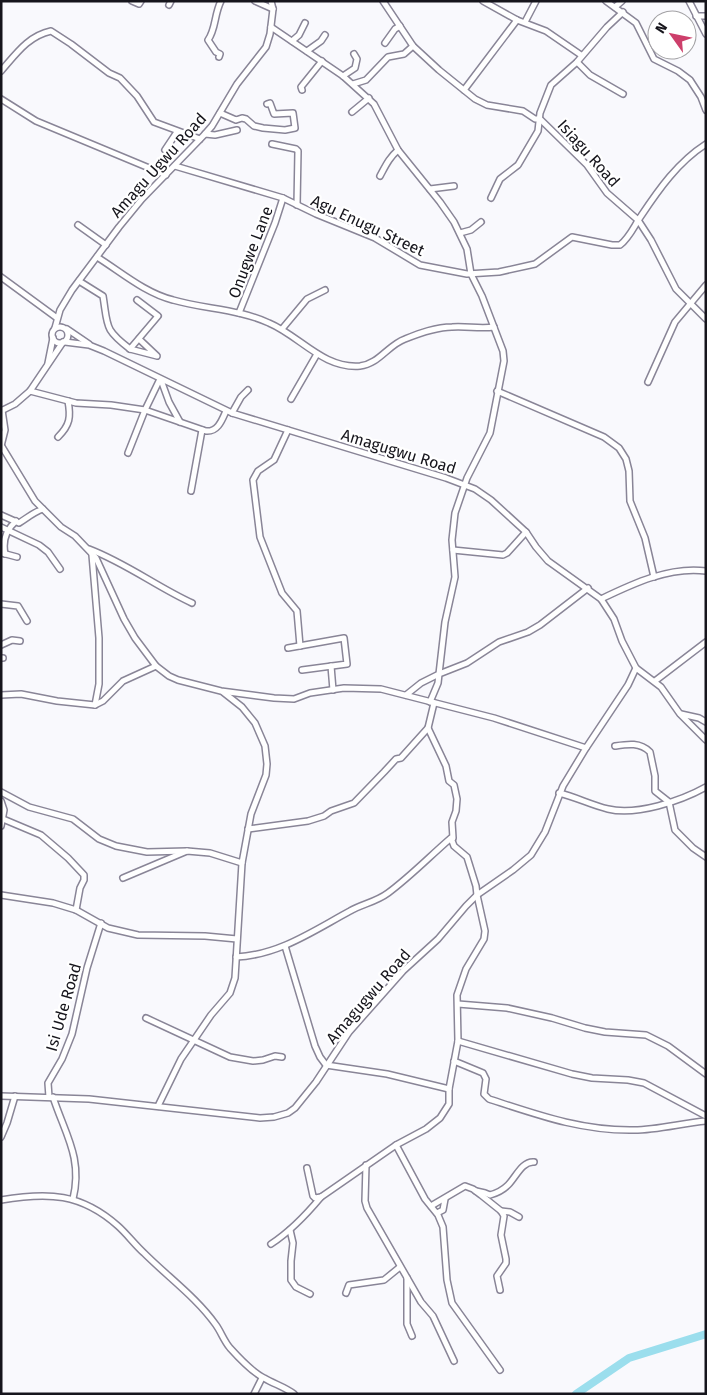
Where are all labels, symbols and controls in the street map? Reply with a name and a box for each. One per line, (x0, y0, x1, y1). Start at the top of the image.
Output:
north arrow (647, 10, 697, 60)
text: N (652, 20, 671, 37)
street label: Amagu Ugwu Road (106, 109, 210, 221)
street label: Isiagu Road (554, 116, 624, 191)
street label: Agu Enugu Street (308, 191, 428, 260)
street label: Onugwe Lane (224, 203, 277, 301)
street label: Amagugwu Road (339, 425, 459, 478)
street label: Amagugwu Road (322, 945, 415, 1048)
street label: Isi Ude Road (42, 961, 85, 1053)

